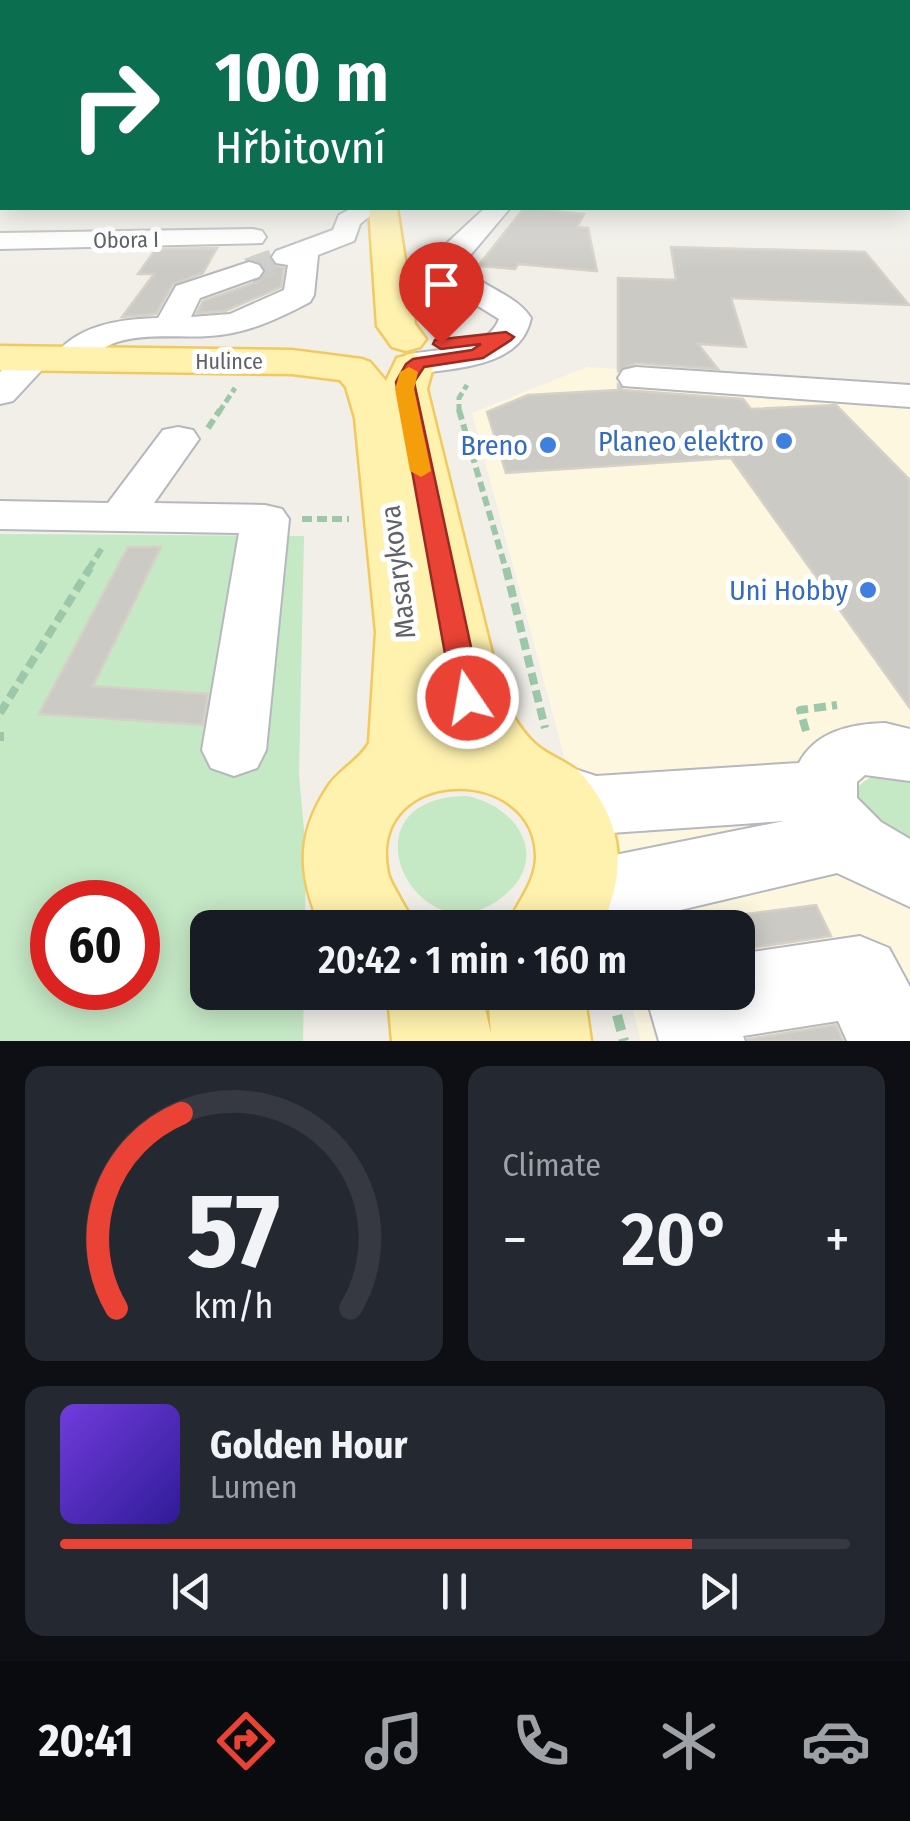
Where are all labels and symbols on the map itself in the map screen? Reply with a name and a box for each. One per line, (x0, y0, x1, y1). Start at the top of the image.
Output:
street label: Obora I (93, 226, 159, 254)
pin (399, 242, 484, 345)
street label: Hulince (195, 348, 263, 375)
place label: Planeo elektro (598, 425, 764, 458)
place label: Breno (460, 429, 528, 462)
marker: Planeo elektro (773, 430, 795, 452)
marker: Breno (537, 434, 559, 456)
street label: Masarykova (373, 503, 423, 641)
place label: Uni Hobby (729, 574, 848, 607)
marker: Uni Hobby (857, 579, 879, 601)
position arrow (416, 646, 520, 750)
speed limit sign: 60 (30, 880, 160, 1010)

